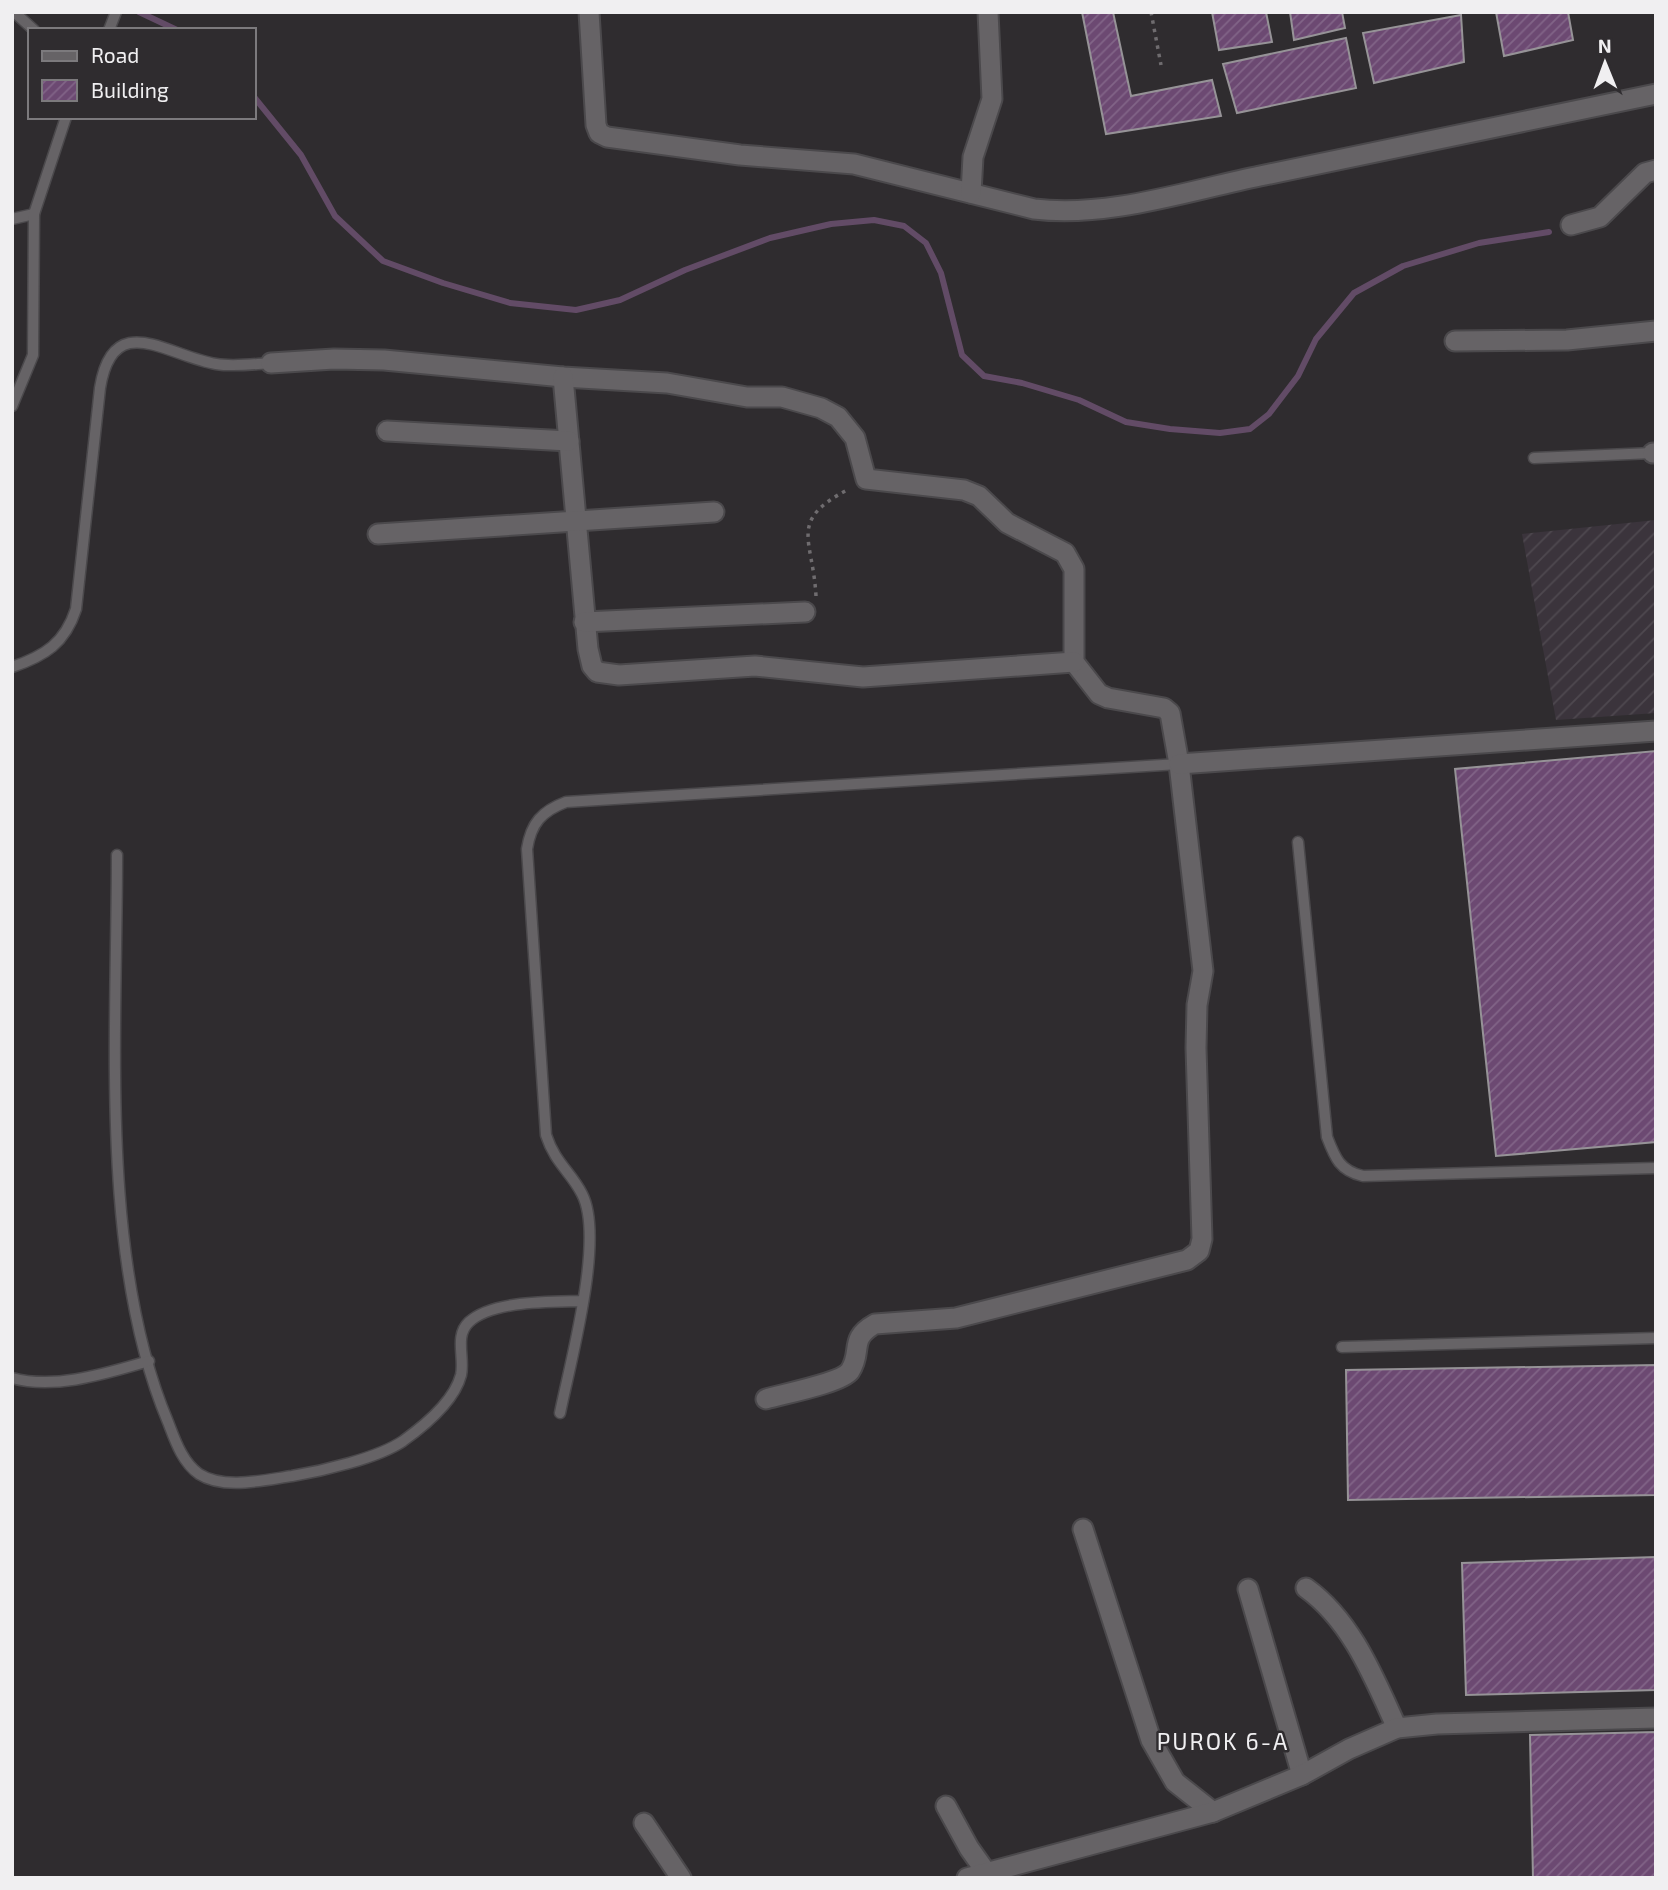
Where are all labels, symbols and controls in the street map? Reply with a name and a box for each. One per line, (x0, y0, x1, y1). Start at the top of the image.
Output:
legend (28, 28, 256, 119)
north arrow (1570, 28, 1640, 98)
text: N (1598, 34, 1612, 57)
text: Road (91, 42, 139, 67)
text: Building (91, 77, 169, 102)
district label: PUROK 6-A (1157, 1727, 1289, 1755)

